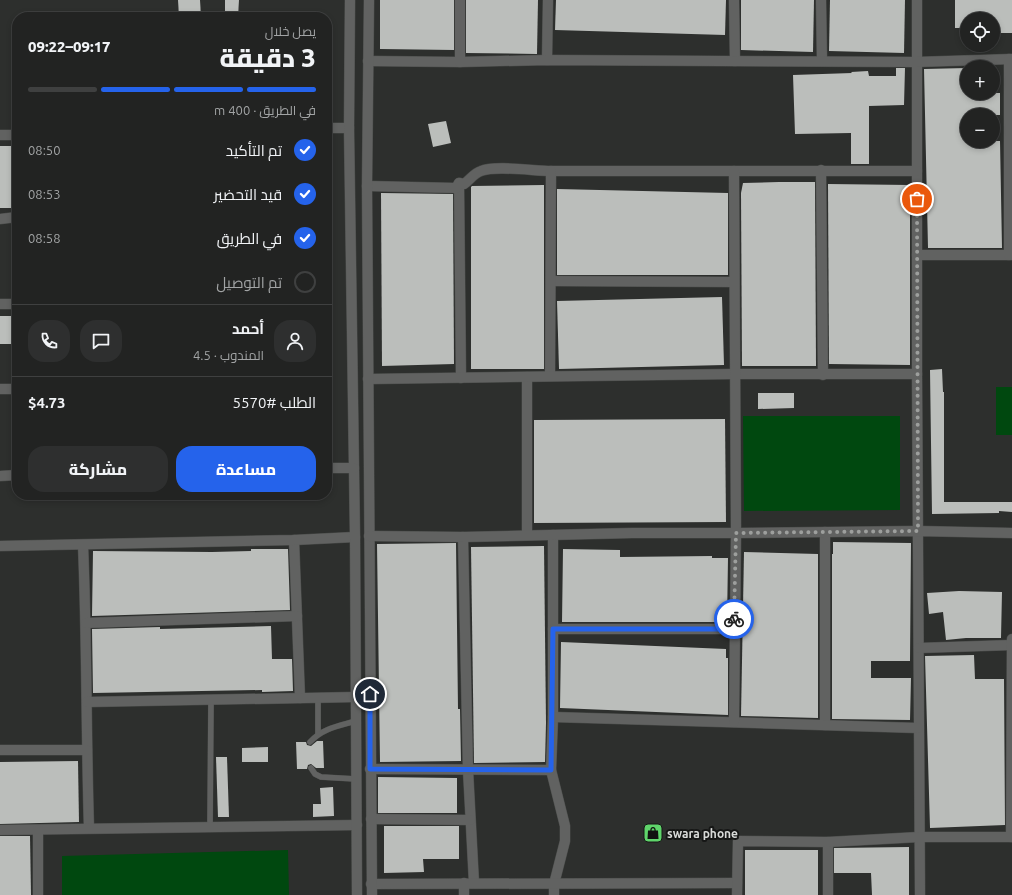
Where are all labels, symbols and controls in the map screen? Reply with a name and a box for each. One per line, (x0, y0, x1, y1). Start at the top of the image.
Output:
map controls (960, 12, 1000, 148)
button: locate (960, 12, 1000, 52)
text: يصل خلال (265, 24, 316, 38)
text: 09:17–09:22 (28, 38, 111, 55)
text: 3 دقيقة (220, 43, 316, 72)
button: + (960, 60, 1000, 100)
text: في الطريق · 400 m (214, 103, 316, 117)
button: − (960, 108, 1000, 148)
icon: check (294, 139, 316, 161)
text: تم التأكيد (226, 142, 282, 159)
text: 08:50 (28, 143, 61, 157)
pin (900, 182, 934, 216)
icon: check (294, 183, 316, 205)
text: قيد التحضير (214, 186, 282, 203)
text: 08:53 (28, 187, 61, 201)
icon: bag (906, 188, 928, 210)
icon: check (294, 227, 316, 249)
text: في الطريق (217, 230, 282, 247)
text: 08:58 (28, 231, 61, 245)
text: تم التوصيل (216, 274, 282, 291)
button: phone (28, 320, 70, 362)
button: chat (80, 320, 122, 362)
text: أحمد (232, 320, 264, 337)
button: person (274, 320, 316, 362)
text: المندوب · 4.5 (193, 348, 264, 362)
text: $4.73 (28, 394, 66, 411)
text: الطلب #5570 (233, 394, 316, 411)
button: مشاركة (28, 446, 168, 492)
button: مساعدة (176, 446, 316, 492)
courier (714, 599, 754, 639)
icon: bike (723, 608, 745, 630)
pin (353, 677, 387, 711)
icon: home (359, 683, 381, 705)
shop icon: swara phone (642, 822, 664, 844)
place label: swara phone (667, 827, 738, 840)

